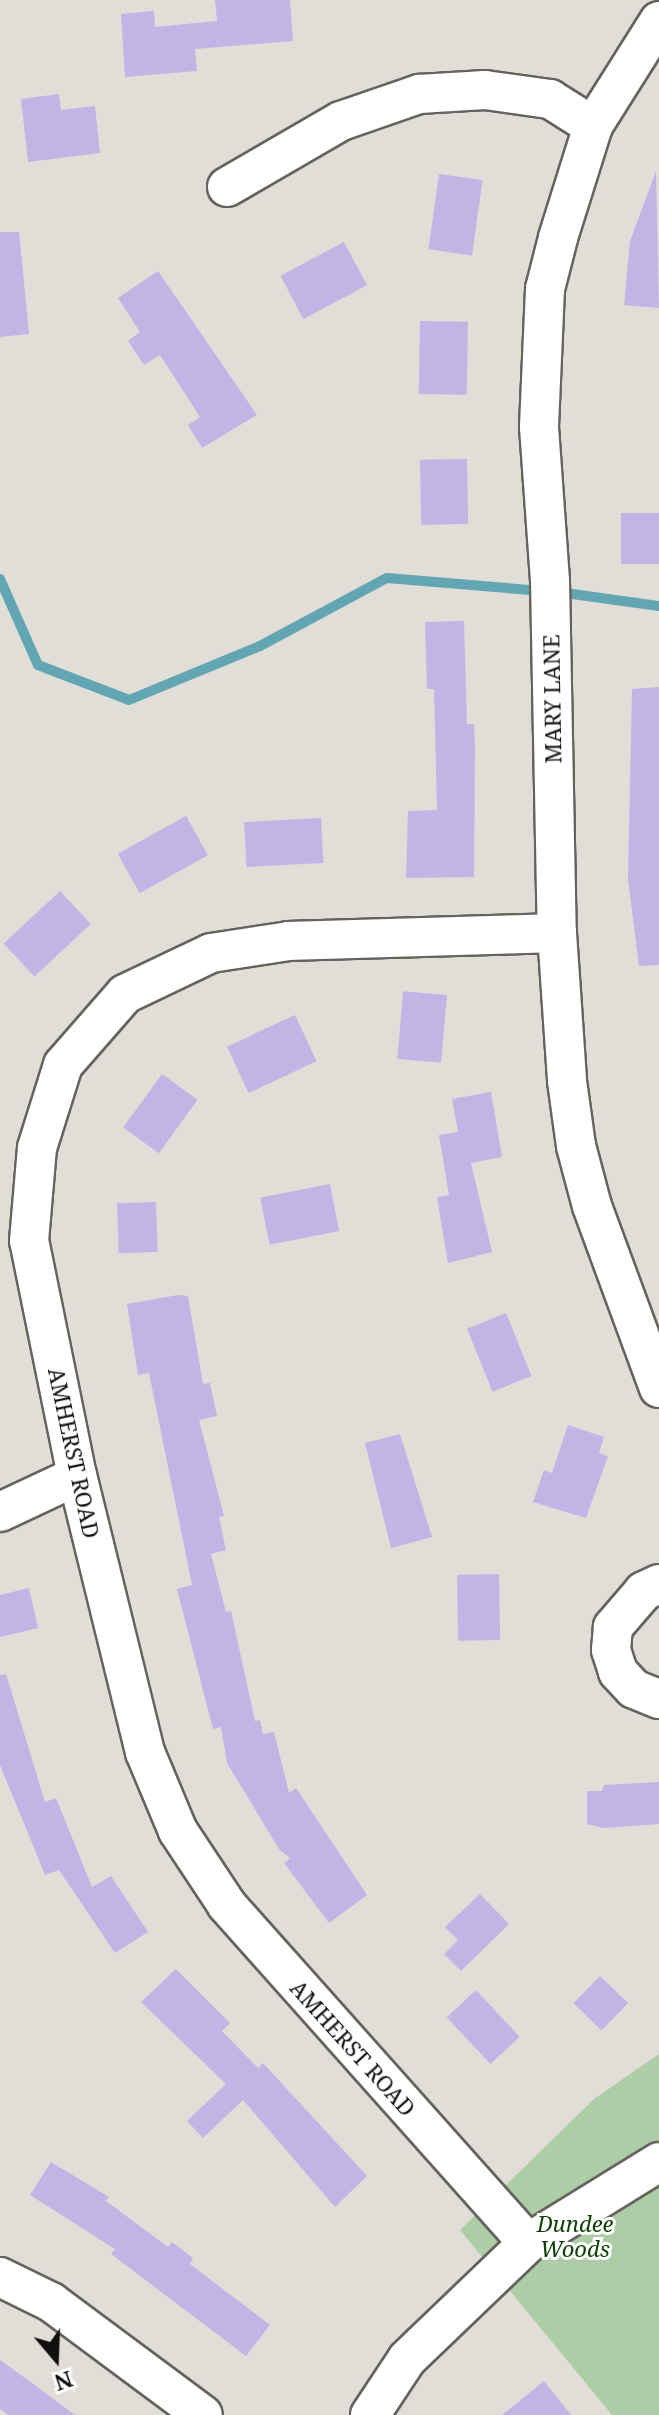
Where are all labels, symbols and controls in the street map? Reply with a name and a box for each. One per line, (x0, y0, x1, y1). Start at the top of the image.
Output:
street label: MARY LANE (538, 634, 566, 764)
street label: AMHERST ROAD (43, 1365, 105, 1541)
street label: AMHERST ROAD (285, 1975, 421, 2121)
park label: Dundee Woods (537, 2210, 613, 2262)
north arrow (16, 2319, 96, 2399)
text: N (51, 2365, 77, 2399)

